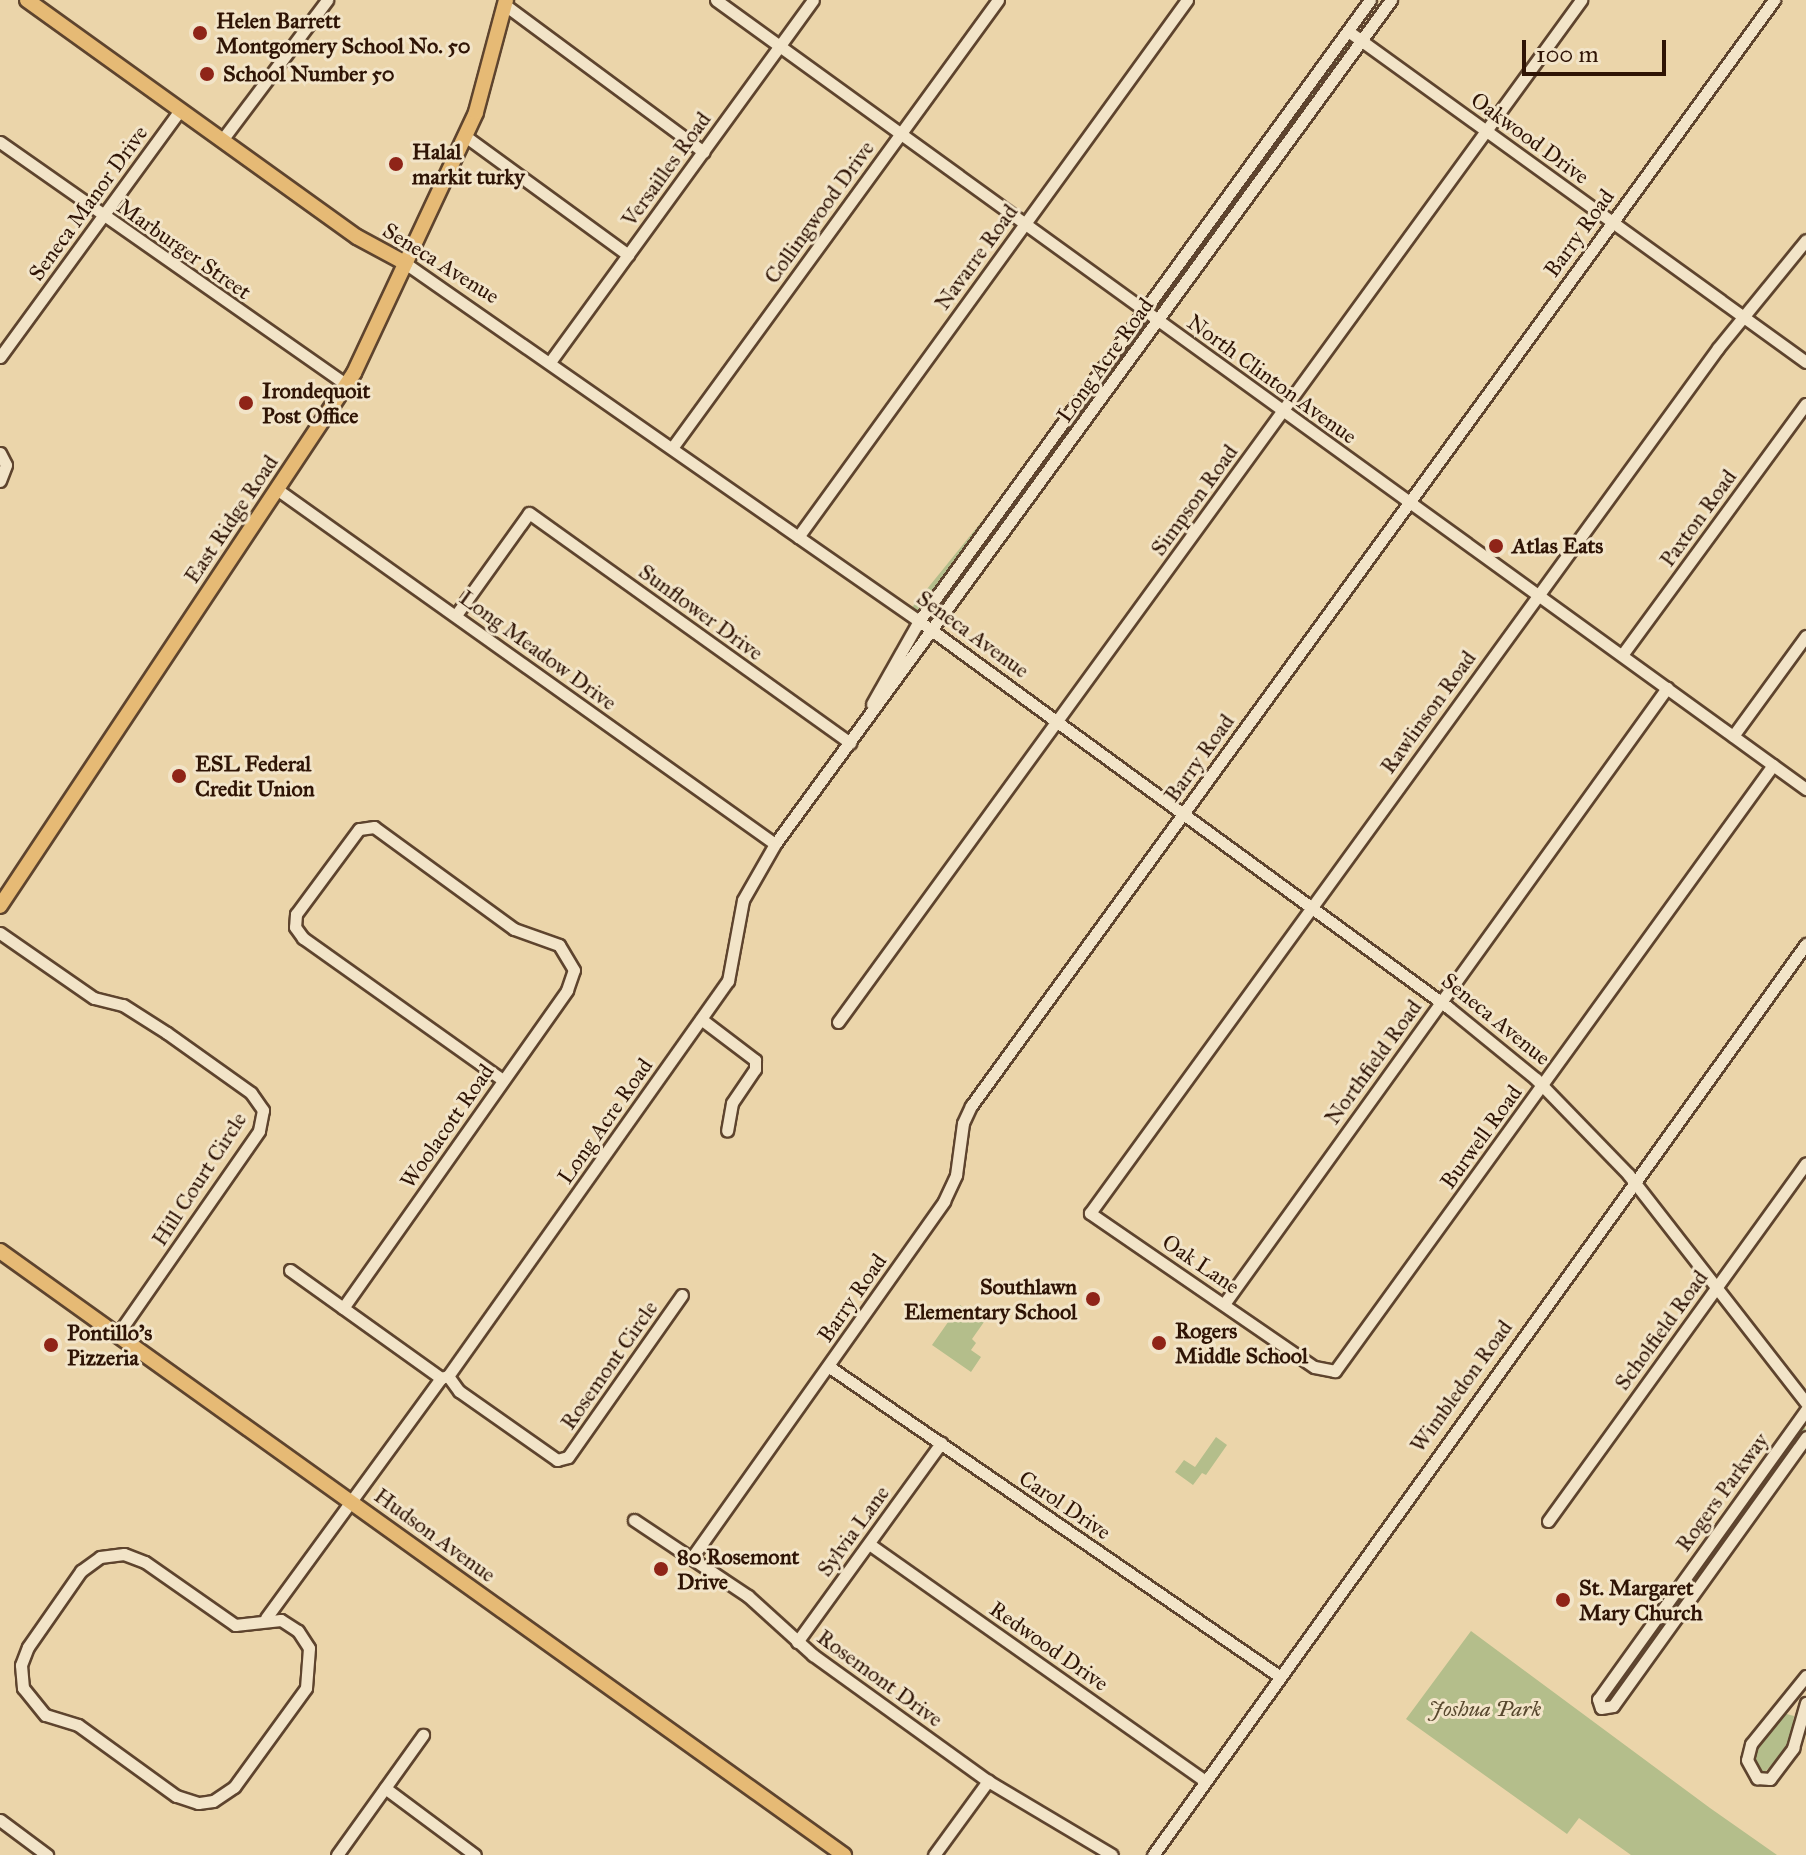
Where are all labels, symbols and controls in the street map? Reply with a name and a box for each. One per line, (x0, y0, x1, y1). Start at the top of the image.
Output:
place label: Helen Barrett Montgomery School No. 50 (216, 7, 471, 58)
marker: Helen Barrett Montgomery School No. 50 (191, 24, 209, 42)
scale bar (1526, 24, 1670, 74)
text: 100 m (1536, 39, 1599, 69)
place label: School Number 50 (223, 61, 394, 87)
marker: School Number 50 (198, 65, 216, 83)
street label: Oakwood Drive (1466, 86, 1594, 190)
street label: Versailles Road (616, 107, 716, 231)
street label: Seneca Manor Drive (23, 120, 153, 286)
street label: Collingwood Drive (758, 135, 880, 289)
place label: Halal markit turky (412, 138, 525, 190)
marker: Halal markit turky (387, 155, 405, 173)
street label: Barry Road (1538, 184, 1620, 282)
street label: Marburger Street (112, 193, 256, 305)
street label: Navarre Road (929, 199, 1023, 315)
street label: Seneca Avenue (378, 217, 504, 309)
street label: Long Acre Road (1051, 293, 1159, 427)
street label: North Clinton Avenue (1182, 309, 1362, 449)
place label: Irondequoit Post Office (262, 377, 370, 428)
marker: Irondequoit Post Office (237, 394, 255, 412)
street label: Simpson Road (1145, 439, 1243, 561)
street label: East Ridge Road (178, 450, 284, 588)
street label: Paxton Road (1654, 464, 1742, 572)
place label: Atlas Eats (1512, 533, 1603, 559)
marker: Atlas Eats (1487, 537, 1505, 555)
street label: Sunflower Drive (634, 558, 768, 666)
street label: Long Meadow Drive (454, 584, 622, 716)
street label: Seneca Avenue (912, 584, 1034, 684)
street label: Rawlinson Road (1375, 645, 1481, 779)
street label: Barry Road (1158, 709, 1240, 807)
place label: ESL Federal Credit Union (195, 750, 315, 802)
marker: ESL Federal Credit Union (170, 767, 188, 785)
street label: Seneca Avenue (1436, 967, 1556, 1071)
street label: Northfield Road (1319, 994, 1427, 1130)
street label: Long Acre Road (552, 1053, 658, 1189)
street label: Woolacott Road (394, 1059, 500, 1193)
street label: Burwell Road (1435, 1080, 1527, 1194)
street label: Hill Court Circle (146, 1107, 252, 1251)
street label: Oak Lane (1157, 1229, 1245, 1299)
street label: Barry Road (812, 1249, 892, 1347)
street label: Scholfield Road (1609, 1265, 1713, 1395)
place label: Southlawn Elementary School (904, 1273, 1077, 1324)
marker: Southlawn Elementary School (1084, 1290, 1102, 1308)
street label: Rosemont Circle (555, 1295, 663, 1435)
street label: Wimbledon Road (1404, 1315, 1518, 1457)
place label: Rogers Middle School (1175, 1317, 1308, 1368)
place label: Pontillo's Pizzeria (67, 1319, 152, 1370)
marker: Rogers Middle School (1150, 1334, 1168, 1352)
marker: Pontillo's Pizzeria (42, 1336, 60, 1354)
street label: Rogers Parkway (1670, 1427, 1774, 1557)
street label: Carol Drive (1014, 1465, 1116, 1545)
street label: Sylvia Lane (811, 1480, 895, 1582)
street label: Hudson Avenue (369, 1482, 501, 1588)
place label: 80 Rosemont Drive (677, 1543, 799, 1594)
marker: 80 Rosemont Drive (652, 1560, 670, 1578)
place label: St. Margaret Mary Church (1579, 1574, 1703, 1626)
marker: St. Margaret Mary Church (1554, 1591, 1572, 1609)
street label: Redwood Drive (985, 1595, 1113, 1697)
street label: Rosemont Drive (812, 1624, 948, 1732)
park label: Joshua Park (1429, 1696, 1541, 1722)

